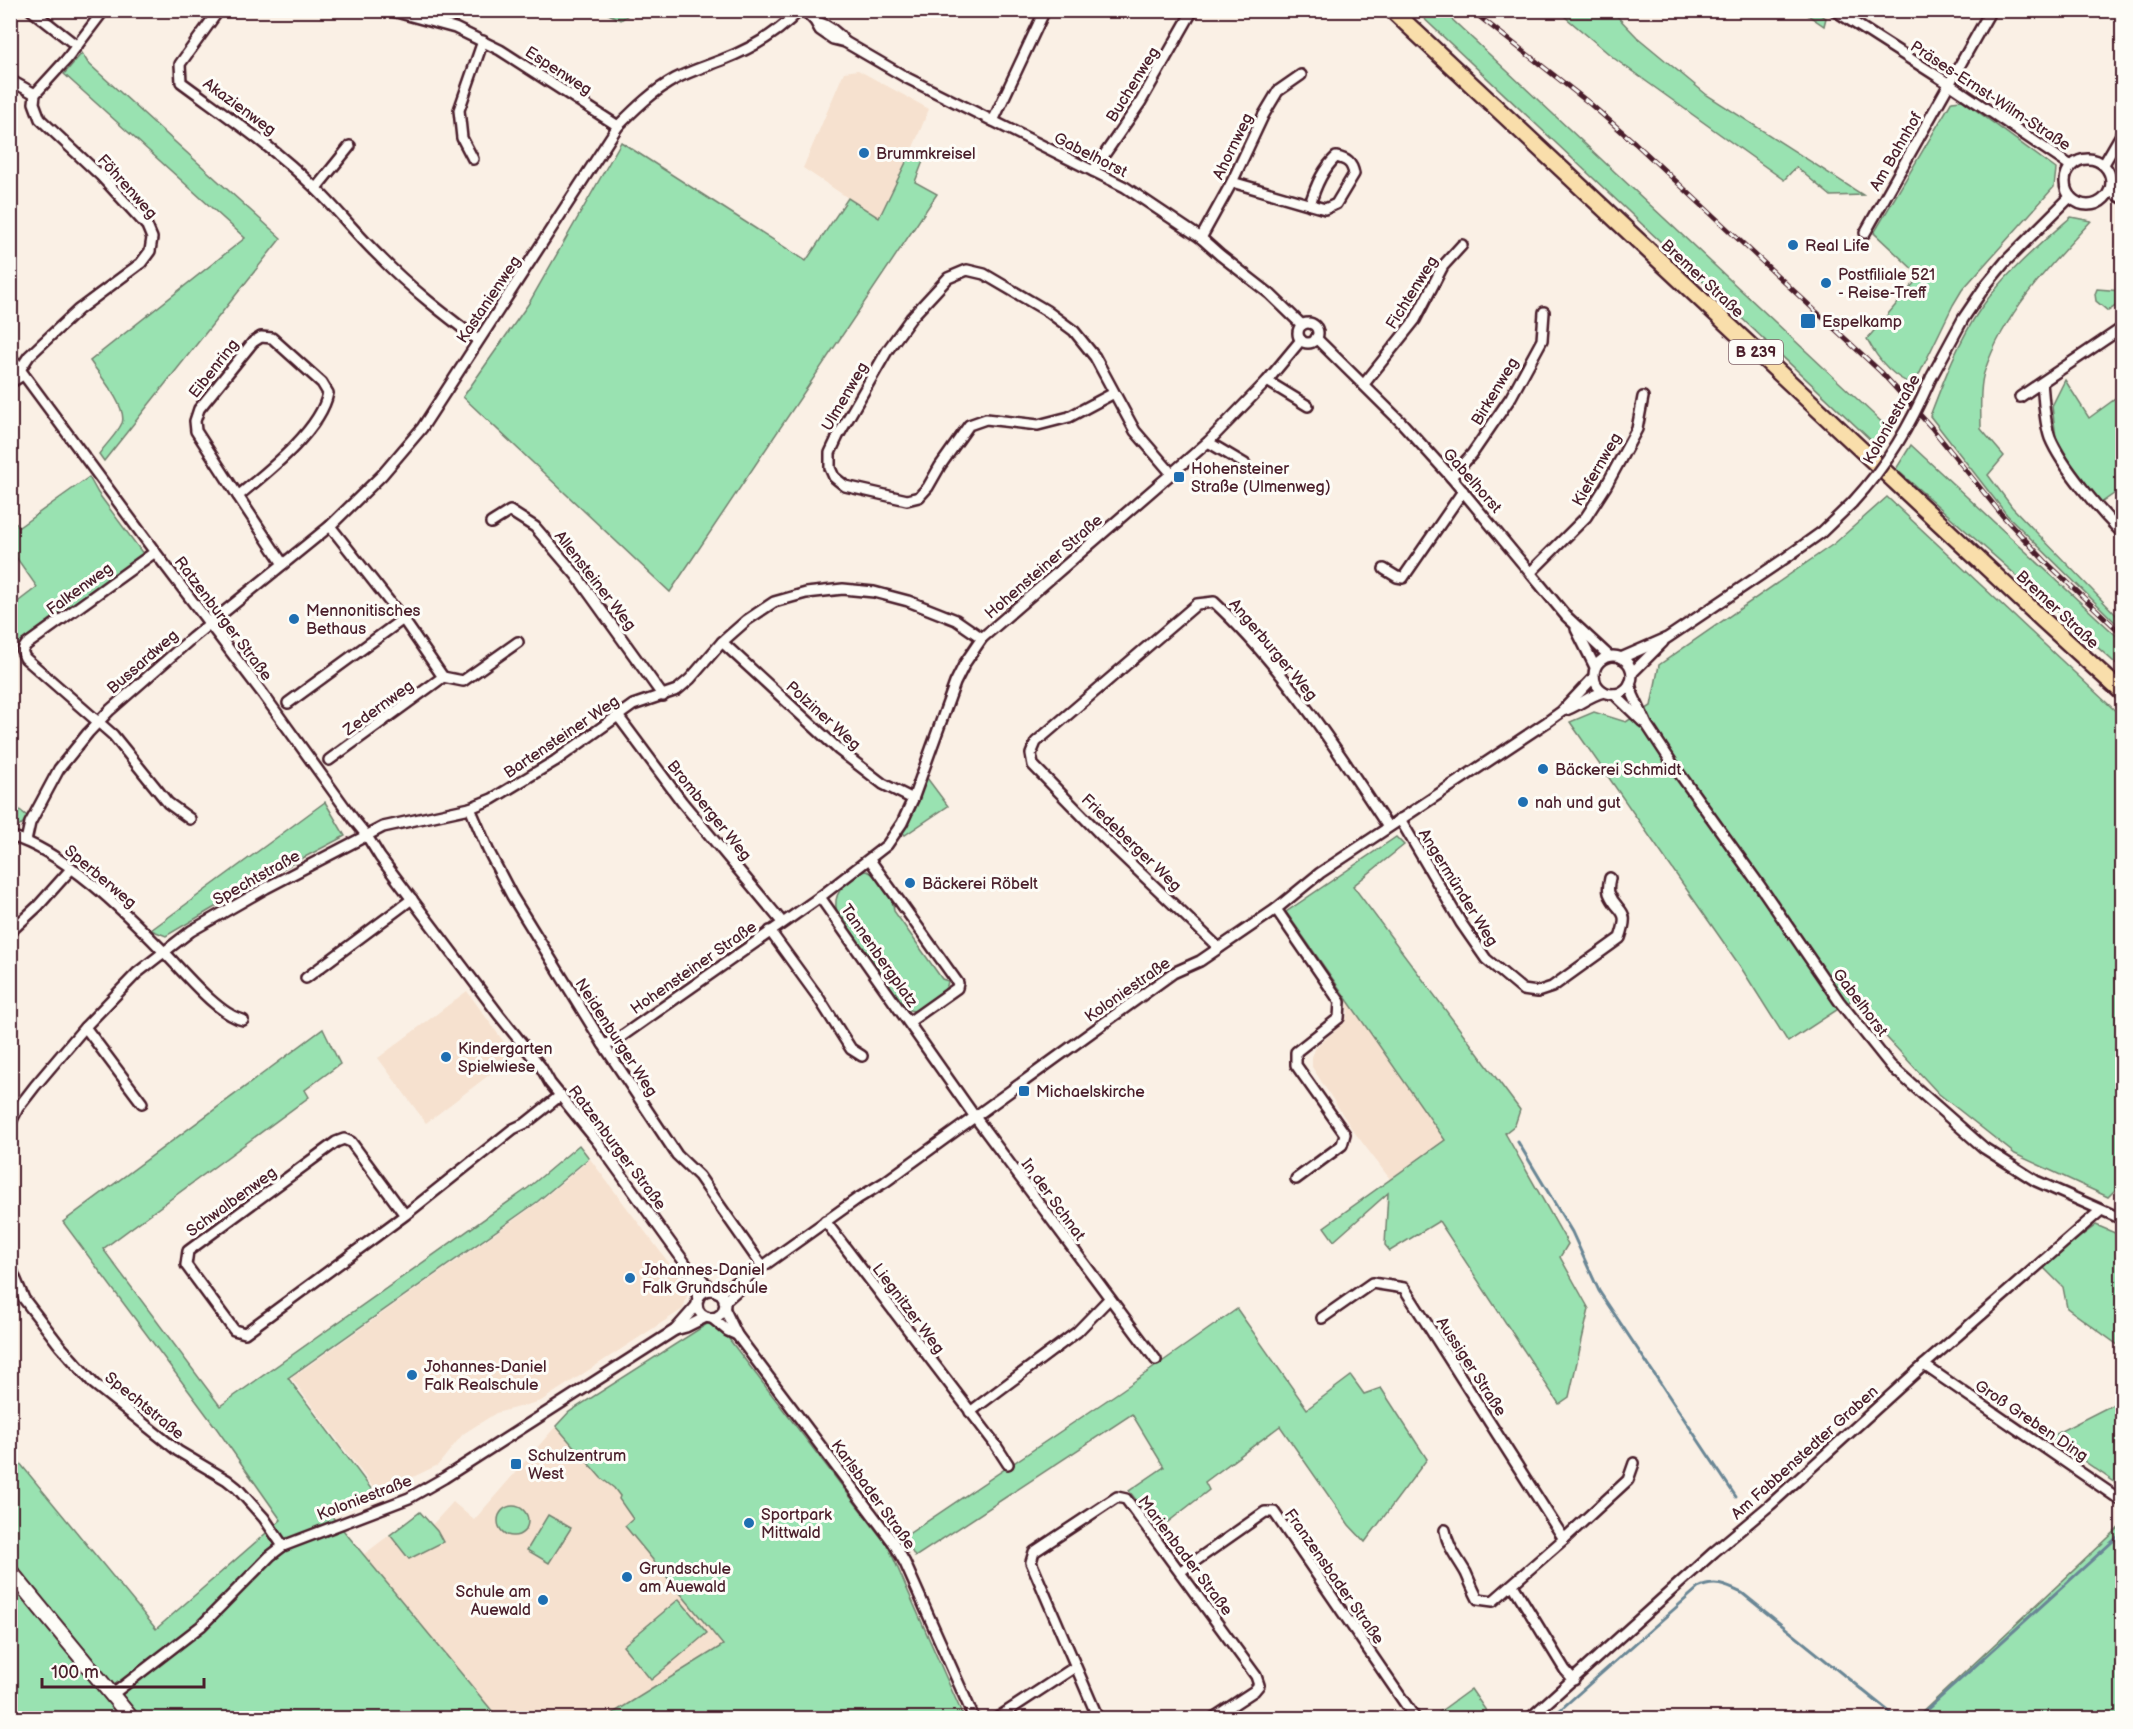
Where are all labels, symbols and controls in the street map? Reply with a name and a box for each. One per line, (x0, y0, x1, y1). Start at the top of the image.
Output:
street label: Präses-Ernst-Wilm-Straße (1907, 37, 2074, 155)
street label: Espenweg (521, 43, 595, 100)
street label: Buchenweg (1103, 44, 1164, 126)
street label: Akazienweg (199, 74, 279, 140)
street label: Am Bahnhof (1866, 109, 1927, 195)
street label: Ahornweg (1209, 110, 1258, 183)
street label: Gabelhorst (1051, 129, 1130, 182)
place label: Brummkreisel (876, 145, 976, 164)
marker: Brummkreisel (857, 146, 871, 160)
street label: Föhrenweg (93, 151, 161, 223)
street label: Bremer Straße (1657, 236, 1748, 323)
place label: Real Life (1805, 237, 1870, 256)
marker: Real Life (1786, 238, 1800, 252)
street label: Kastanienweg (453, 253, 525, 347)
street label: Fichtenweg (1382, 253, 1442, 333)
place label: Postfiliale 521 - Reise-Treff (1838, 266, 1935, 303)
marker: Postfiliale 521 - Reise-Treff (1819, 276, 1833, 290)
marker: Espelkamp (1799, 312, 1817, 330)
place label: Espelkamp (1822, 313, 1902, 332)
street label: Eibenring (185, 336, 243, 402)
road number: B 239 (1729, 340, 1783, 364)
street label: Birkenweg (1468, 354, 1523, 429)
street label: Ulmenweg (818, 359, 873, 435)
street label: Koloniestraße (1860, 371, 1925, 468)
street label: Kiefernweg (1569, 430, 1626, 510)
street label: Gabelhorst (1439, 445, 1505, 517)
place label: Hohensteiner Straße (Ulmenweg) (1191, 460, 1331, 497)
marker: Hohensteiner Straße (Ulmenweg) (1172, 470, 1186, 484)
street label: Hohensteiner Straße (981, 511, 1107, 623)
street label: Allensteiner Weg (550, 527, 640, 635)
street label: Ratzenburger Straße (170, 553, 276, 685)
street label: Falkenweg (43, 559, 117, 620)
street label: Bremer Straße (2012, 567, 2103, 654)
street label: Angerburger Weg (1225, 595, 1321, 705)
place label: Mennonitisches Bethaus (306, 602, 421, 639)
marker: Mennonitisches Bethaus (287, 612, 301, 626)
street label: Bussardweg (103, 626, 182, 698)
street label: Zedernweg (339, 676, 418, 741)
street label: Polziner Weg (782, 678, 864, 755)
street label: Bartensteiner Weg (501, 692, 623, 783)
street label: Bromberger Weg (663, 757, 755, 865)
place label: Bäckerei Schmidt (1555, 761, 1681, 780)
marker: Bäckerei Schmidt (1536, 762, 1550, 776)
street label: Friedeberger Weg (1077, 790, 1185, 896)
place label: nah und gut (1535, 794, 1621, 813)
marker: nah und gut (1516, 795, 1530, 809)
street label: Angermünder Weg (1414, 826, 1502, 950)
street label: Sperberweg (60, 842, 140, 913)
street label: Spechtstraße (210, 846, 304, 910)
place label: Bäckerei Röbelt (922, 875, 1038, 894)
marker: Bäckerei Röbelt (903, 876, 917, 890)
street label: Tannenbergplatz (836, 901, 922, 1011)
street label: Hohensteiner Straße (627, 917, 761, 1019)
street label: Koloniestraße (1082, 954, 1175, 1027)
street label: Gabelhorst (1828, 965, 1891, 1040)
street label: Neidenburger Weg (570, 975, 661, 1100)
place label: Kindergarten Spielwiese (458, 1040, 552, 1077)
marker: Kindergarten Spielwiese (439, 1050, 453, 1064)
street label: Ratzenburger Straße (564, 1082, 670, 1214)
place label: Michaelskirche (1036, 1083, 1145, 1102)
marker: Michaelskirche (1017, 1084, 1031, 1098)
street label: In der Schnat (1017, 1155, 1089, 1245)
street label: Schwalbenweg (183, 1163, 281, 1241)
street label: Liegnitzer Weg (868, 1260, 948, 1358)
place label: Johannes-Daniel Falk Grundschule (642, 1261, 768, 1298)
marker: Johannes-Daniel Falk Grundschule (623, 1271, 637, 1285)
street label: Aussiger Straße (1432, 1314, 1510, 1420)
place label: Johannes-Daniel Falk Realschule (424, 1358, 547, 1395)
street label: Spechtstraße (101, 1368, 188, 1444)
marker: Johannes-Daniel Falk Realschule (405, 1368, 419, 1382)
street label: Groß Greben Ding (1971, 1376, 2091, 1466)
street label: Am Fabbenstedter Graben (1728, 1382, 1882, 1524)
street label: Karlsbader Straße (827, 1437, 919, 1554)
place label: Schulzentrum West (528, 1447, 626, 1484)
marker: Schulzentrum West (509, 1457, 523, 1471)
street label: Koloniestraße (315, 1471, 415, 1525)
street label: Marienbader Straße (1134, 1492, 1236, 1620)
street label: Franzensbader Straße (1280, 1505, 1388, 1649)
place label: Sportpark Mittwald (761, 1506, 832, 1543)
marker: Sportpark Mittwald (742, 1516, 756, 1530)
place label: Grundschule am Auewald (639, 1560, 731, 1597)
marker: Grundschule am Auewald (620, 1570, 634, 1584)
place label: Schule am Auewald (456, 1583, 531, 1620)
marker: Schule am Auewald (536, 1593, 550, 1607)
scale bar (42, 1651, 204, 1689)
text: 100 m (51, 1662, 99, 1683)

